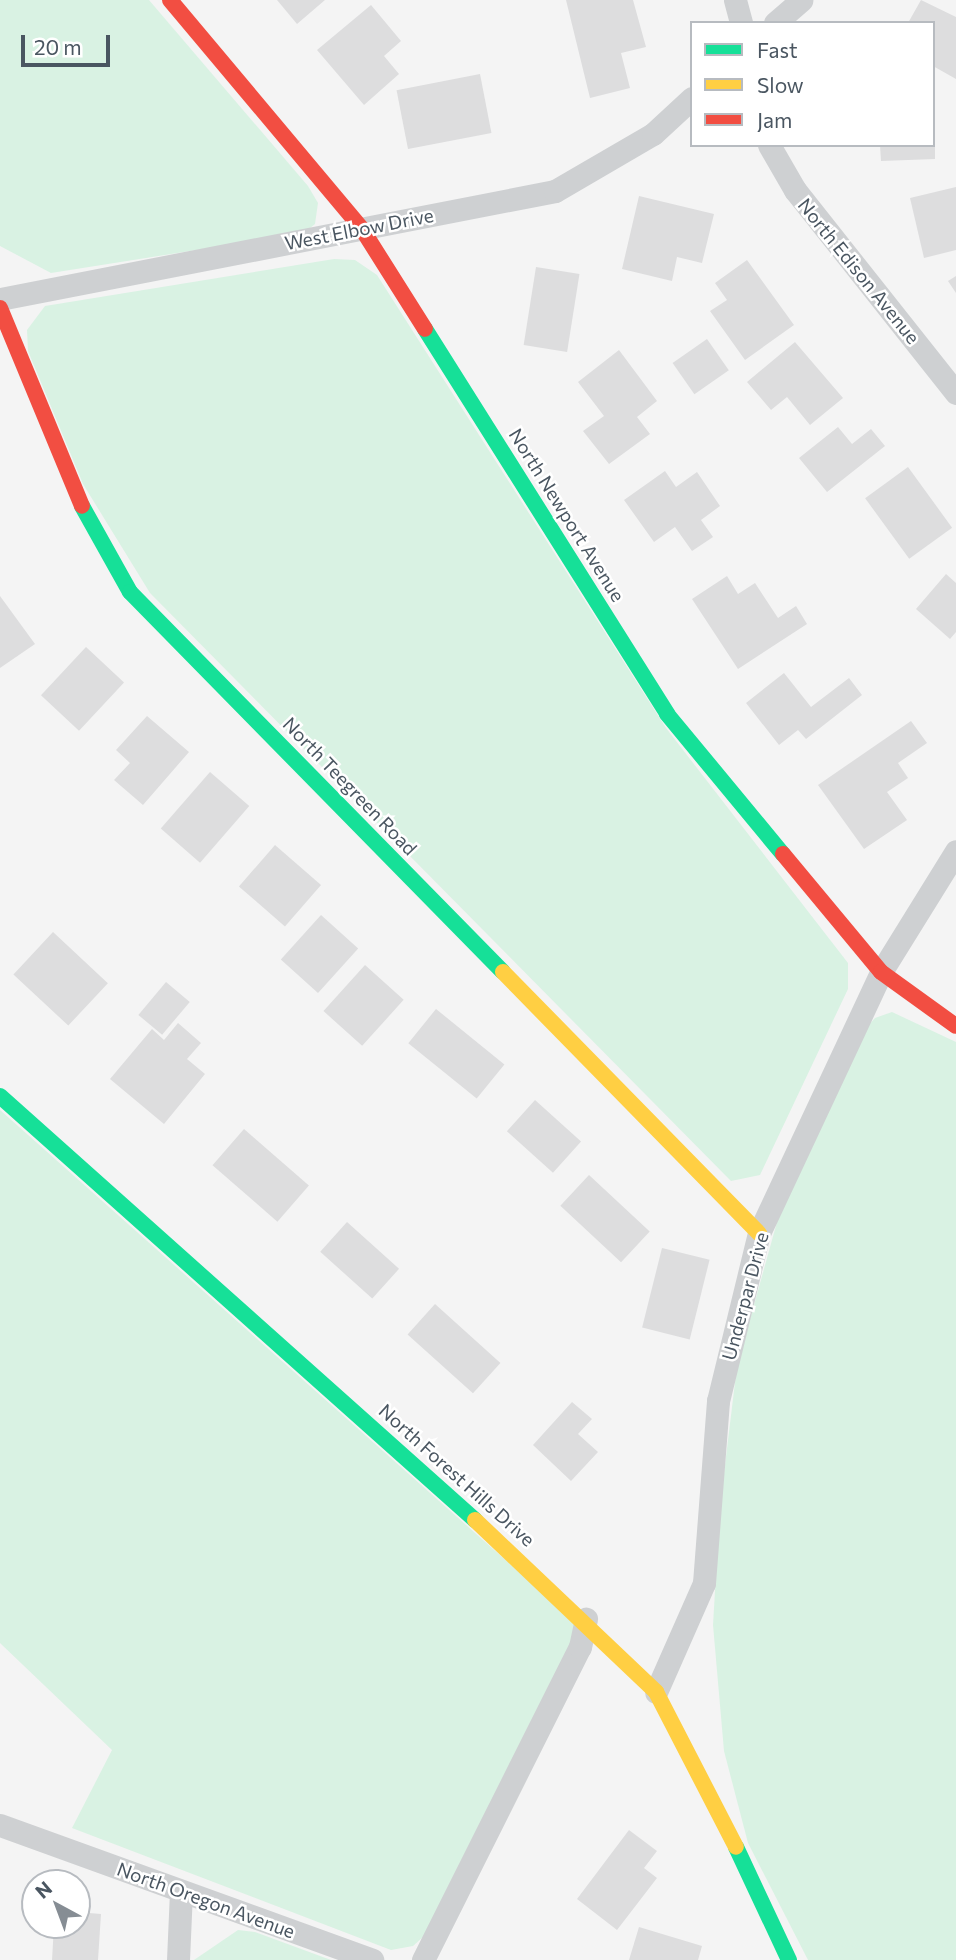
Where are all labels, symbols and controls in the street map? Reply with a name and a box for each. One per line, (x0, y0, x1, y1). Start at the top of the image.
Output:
scale bar (24, 21, 114, 65)
legend (690, 21, 935, 147)
text: 20 m (34, 34, 82, 59)
text: Fast (757, 37, 798, 62)
text: Slow (757, 72, 804, 97)
text: Jam (757, 107, 792, 132)
street label: North Edison Avenue (793, 194, 925, 348)
street label: West Elbow Drive (283, 203, 435, 255)
street label: North Newport Avenue (504, 424, 630, 606)
street label: North Teegreen Road (278, 712, 422, 860)
street label: Underpar Drive (717, 1229, 773, 1363)
street label: North Forest Hills Drive (374, 1399, 540, 1551)
street label: North Oregon Avenue (114, 1857, 298, 1943)
north arrow (21, 1869, 91, 1939)
text: N (30, 1876, 56, 1903)

